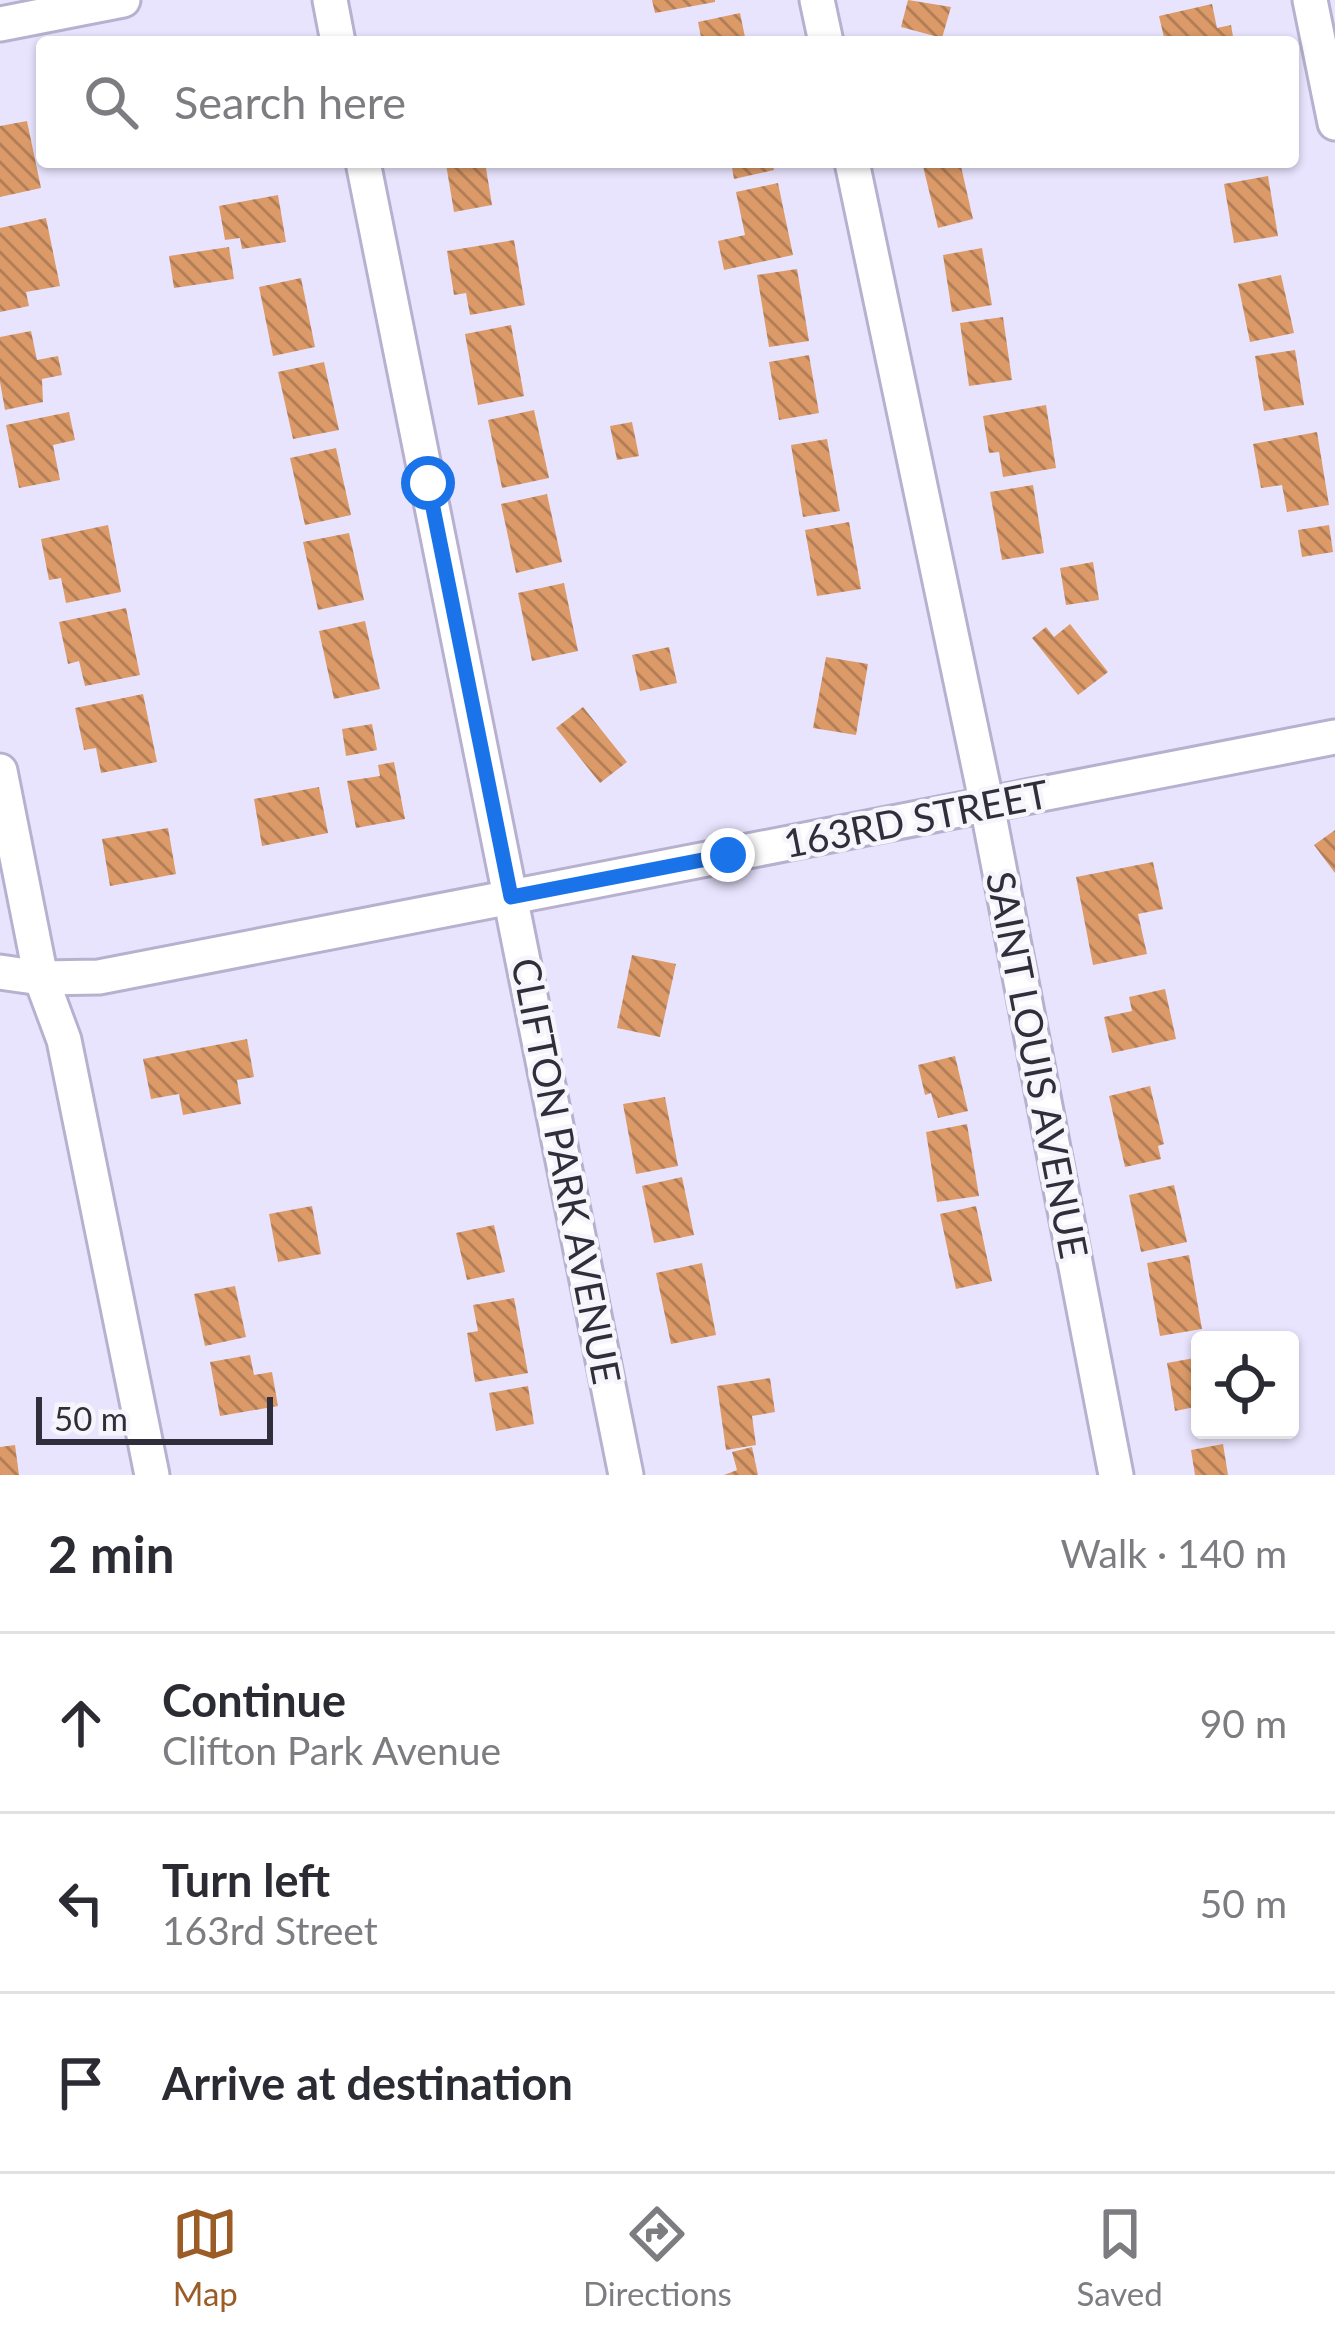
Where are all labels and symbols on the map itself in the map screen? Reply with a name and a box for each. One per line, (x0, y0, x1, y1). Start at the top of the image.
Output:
route start (401, 456, 455, 510)
street label: 163RD STREET (780, 770, 1052, 866)
route end (701, 828, 755, 882)
street label: SAINT LOUIS AVENUE (978, 867, 1098, 1262)
street label: CLIFTON PARK AVENUE (503, 954, 631, 1388)
scale bar (36, 1391, 273, 1444)

